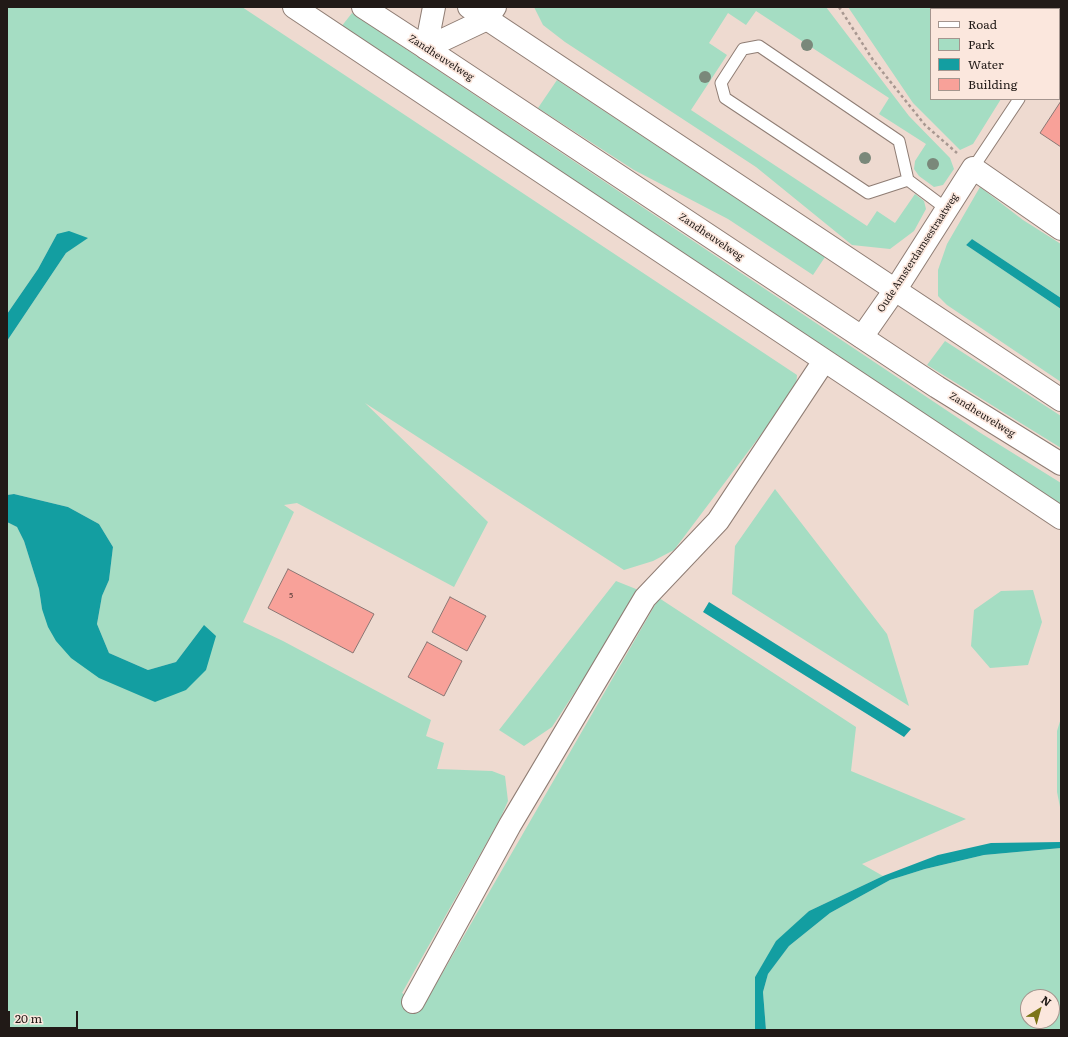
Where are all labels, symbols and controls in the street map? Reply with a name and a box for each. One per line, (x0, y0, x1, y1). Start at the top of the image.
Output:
legend (930, 8, 1060, 100)
text: Road (968, 15, 997, 33)
street label: Zandheuvelweg (406, 32, 476, 84)
text: Park (968, 35, 994, 53)
text: Water (968, 55, 1004, 73)
text: Building (968, 75, 1017, 93)
street label: Oude Amsterdamsestraatweg (875, 191, 961, 315)
street label: Zandheuvelweg (676, 211, 746, 263)
street label: Zandheuvelweg (947, 390, 1017, 440)
house number: 5 (289, 591, 293, 601)
north arrow (1020, 989, 1060, 1029)
text: N (1038, 991, 1055, 1009)
scale bar (10, 1003, 80, 1029)
text: 20 m (15, 1009, 42, 1027)

